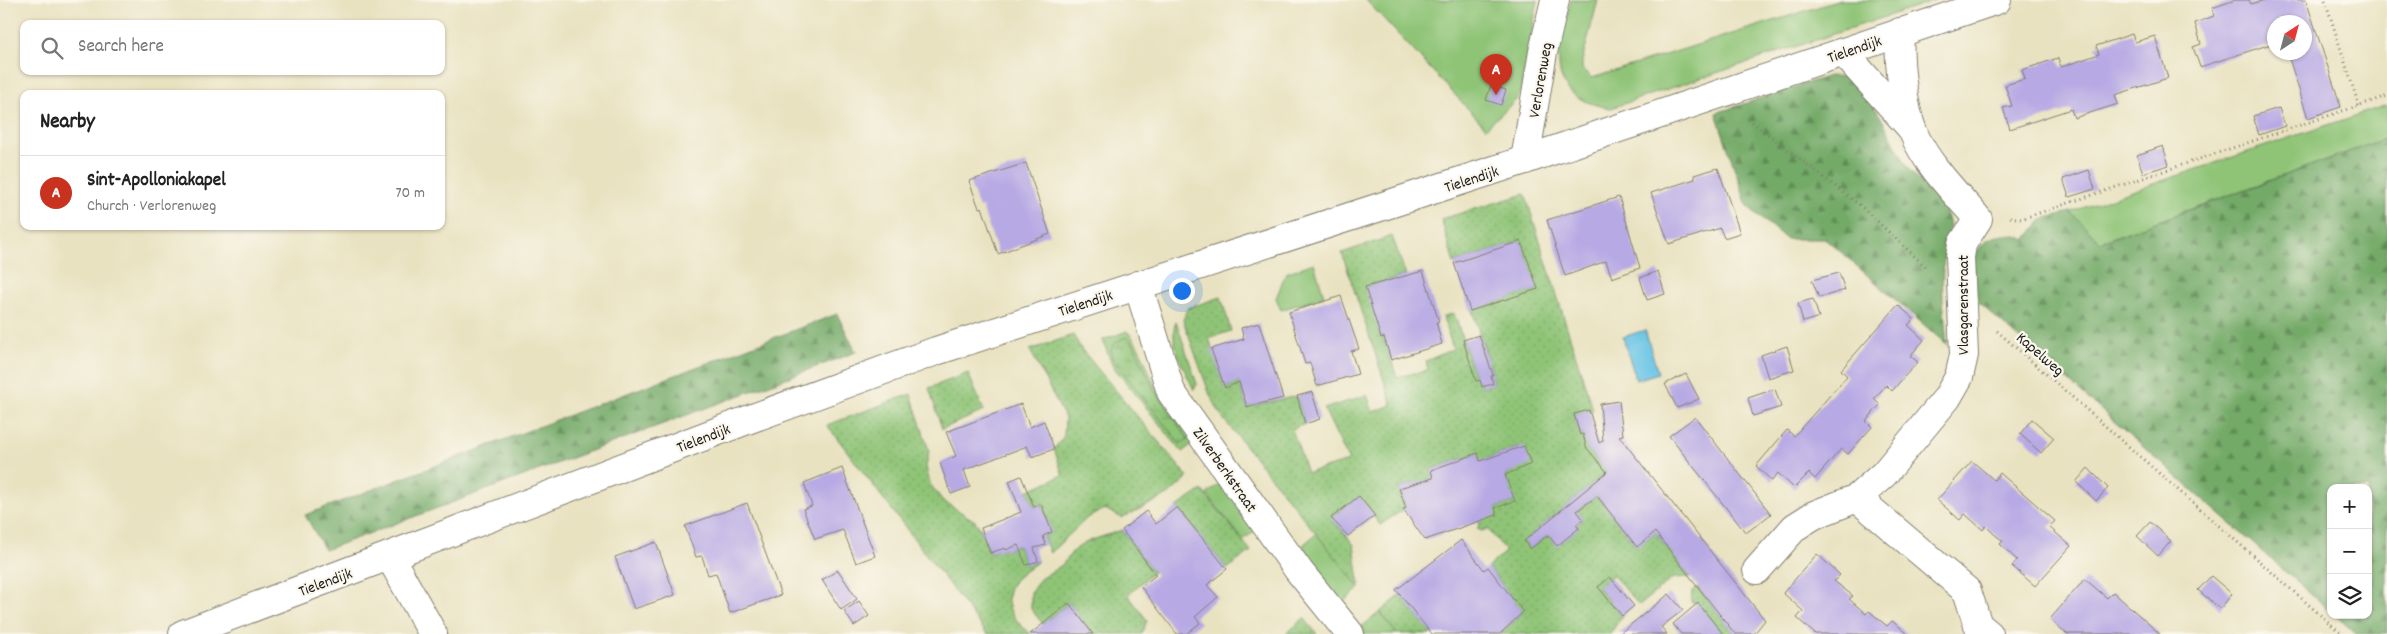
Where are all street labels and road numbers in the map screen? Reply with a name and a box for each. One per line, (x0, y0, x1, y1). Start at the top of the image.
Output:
street label: Tielendijk (1825, 30, 1885, 70)
street label: Verlorenweg (1524, 41, 1559, 120)
street label: Tielendijk (1442, 161, 1502, 200)
street label: Vlasgarenstraat (1953, 255, 1976, 355)
street label: Tielendijk (1056, 285, 1116, 324)
street label: Kapelweg (2010, 327, 2069, 382)
street label: Tielendijk (674, 419, 734, 460)
street label: Zilverberkstraat (1186, 423, 1262, 518)
street label: Tielendijk (296, 563, 356, 604)

